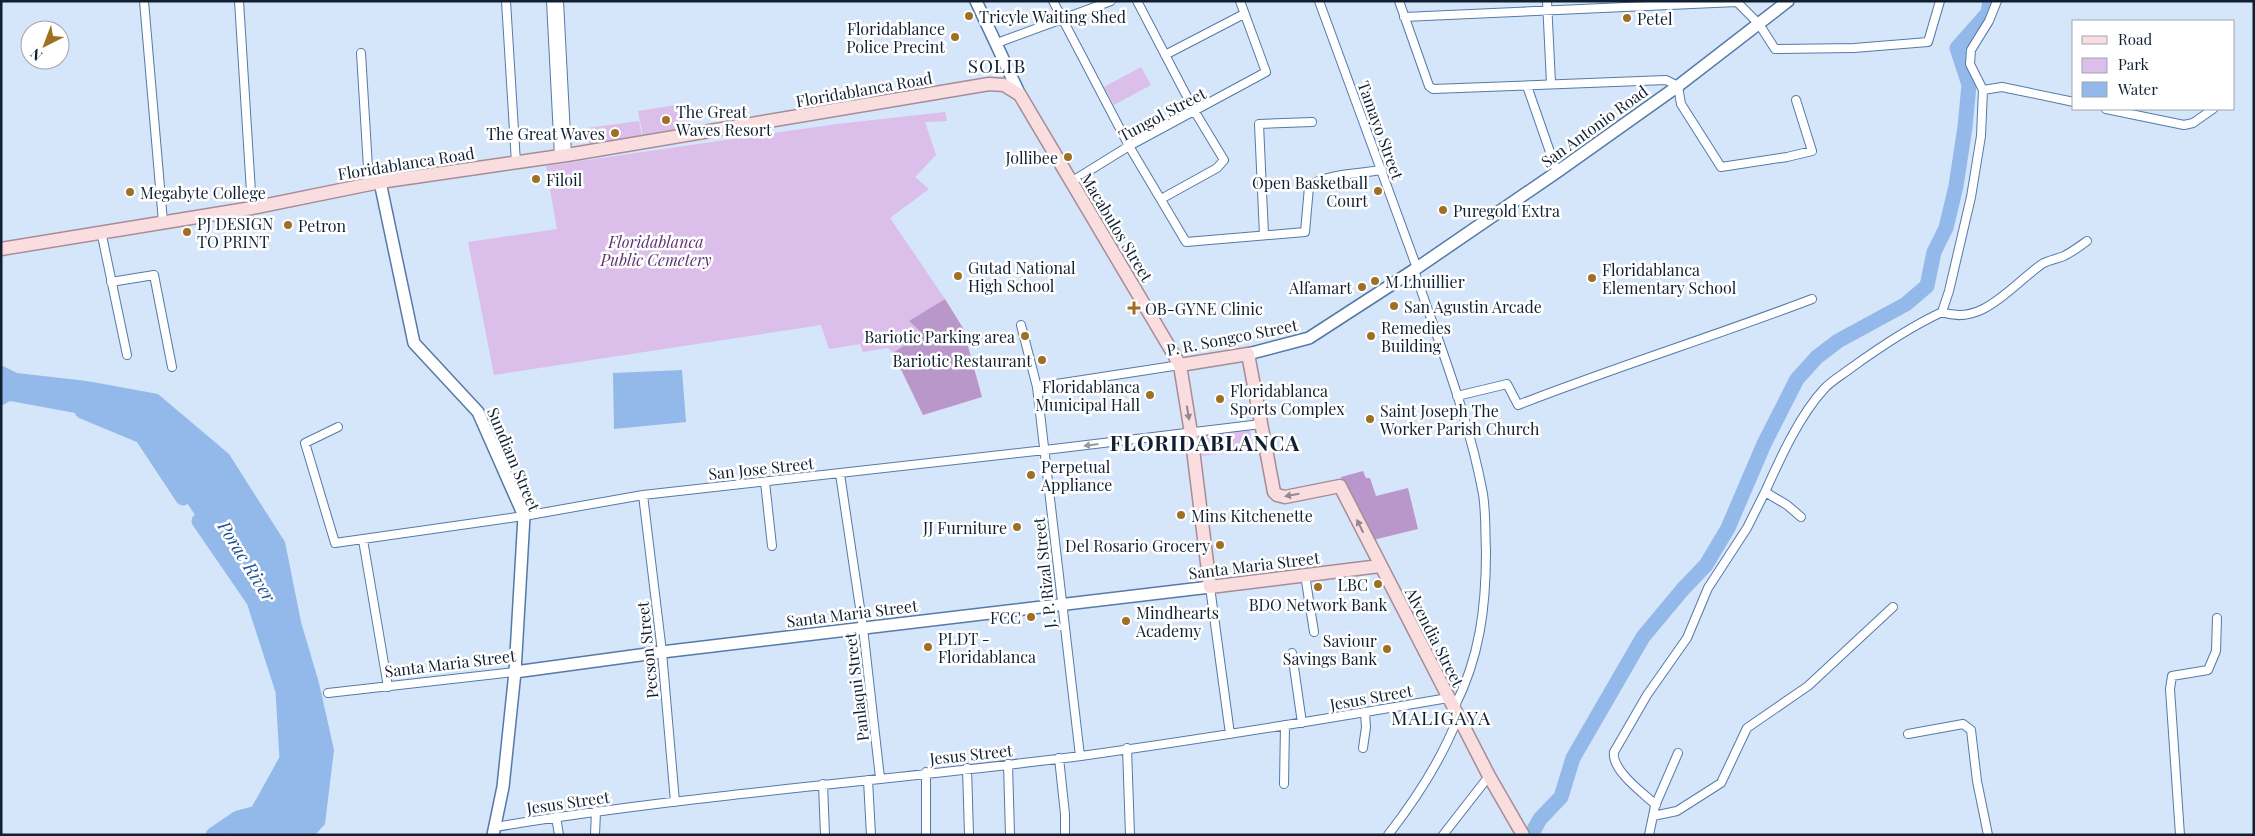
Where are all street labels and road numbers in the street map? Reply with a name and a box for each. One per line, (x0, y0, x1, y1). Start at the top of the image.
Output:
street label: Floridablanca Road (794, 67, 934, 111)
street label: Tamayo Street (1353, 78, 1409, 182)
street label: San Antonio Road (1536, 80, 1652, 172)
street label: Tungol Street (1115, 82, 1210, 146)
street label: Floridablanca Road (336, 142, 476, 184)
street label: Macabulos Street (1076, 169, 1158, 285)
street label: P. R. Songco Street (1165, 314, 1300, 360)
street label: Sundiam Street (483, 404, 545, 514)
street label: San Jose Street (707, 452, 815, 484)
street label: J. P. Rizal Street (1028, 516, 1060, 630)
street label: Santa Maria Street (1187, 546, 1321, 583)
street label: Alvendia Street (1401, 583, 1469, 690)
street label: Santa Maria Street (785, 594, 919, 631)
street label: Pecson Street (631, 600, 663, 700)
street label: Panlaqui Street (839, 631, 873, 742)
street label: Santa Maria Street (383, 644, 517, 681)
street label: Jesus Street (1327, 679, 1414, 715)
street label: Jesus Street (927, 739, 1014, 769)
street label: Jesus Street (524, 786, 611, 818)

